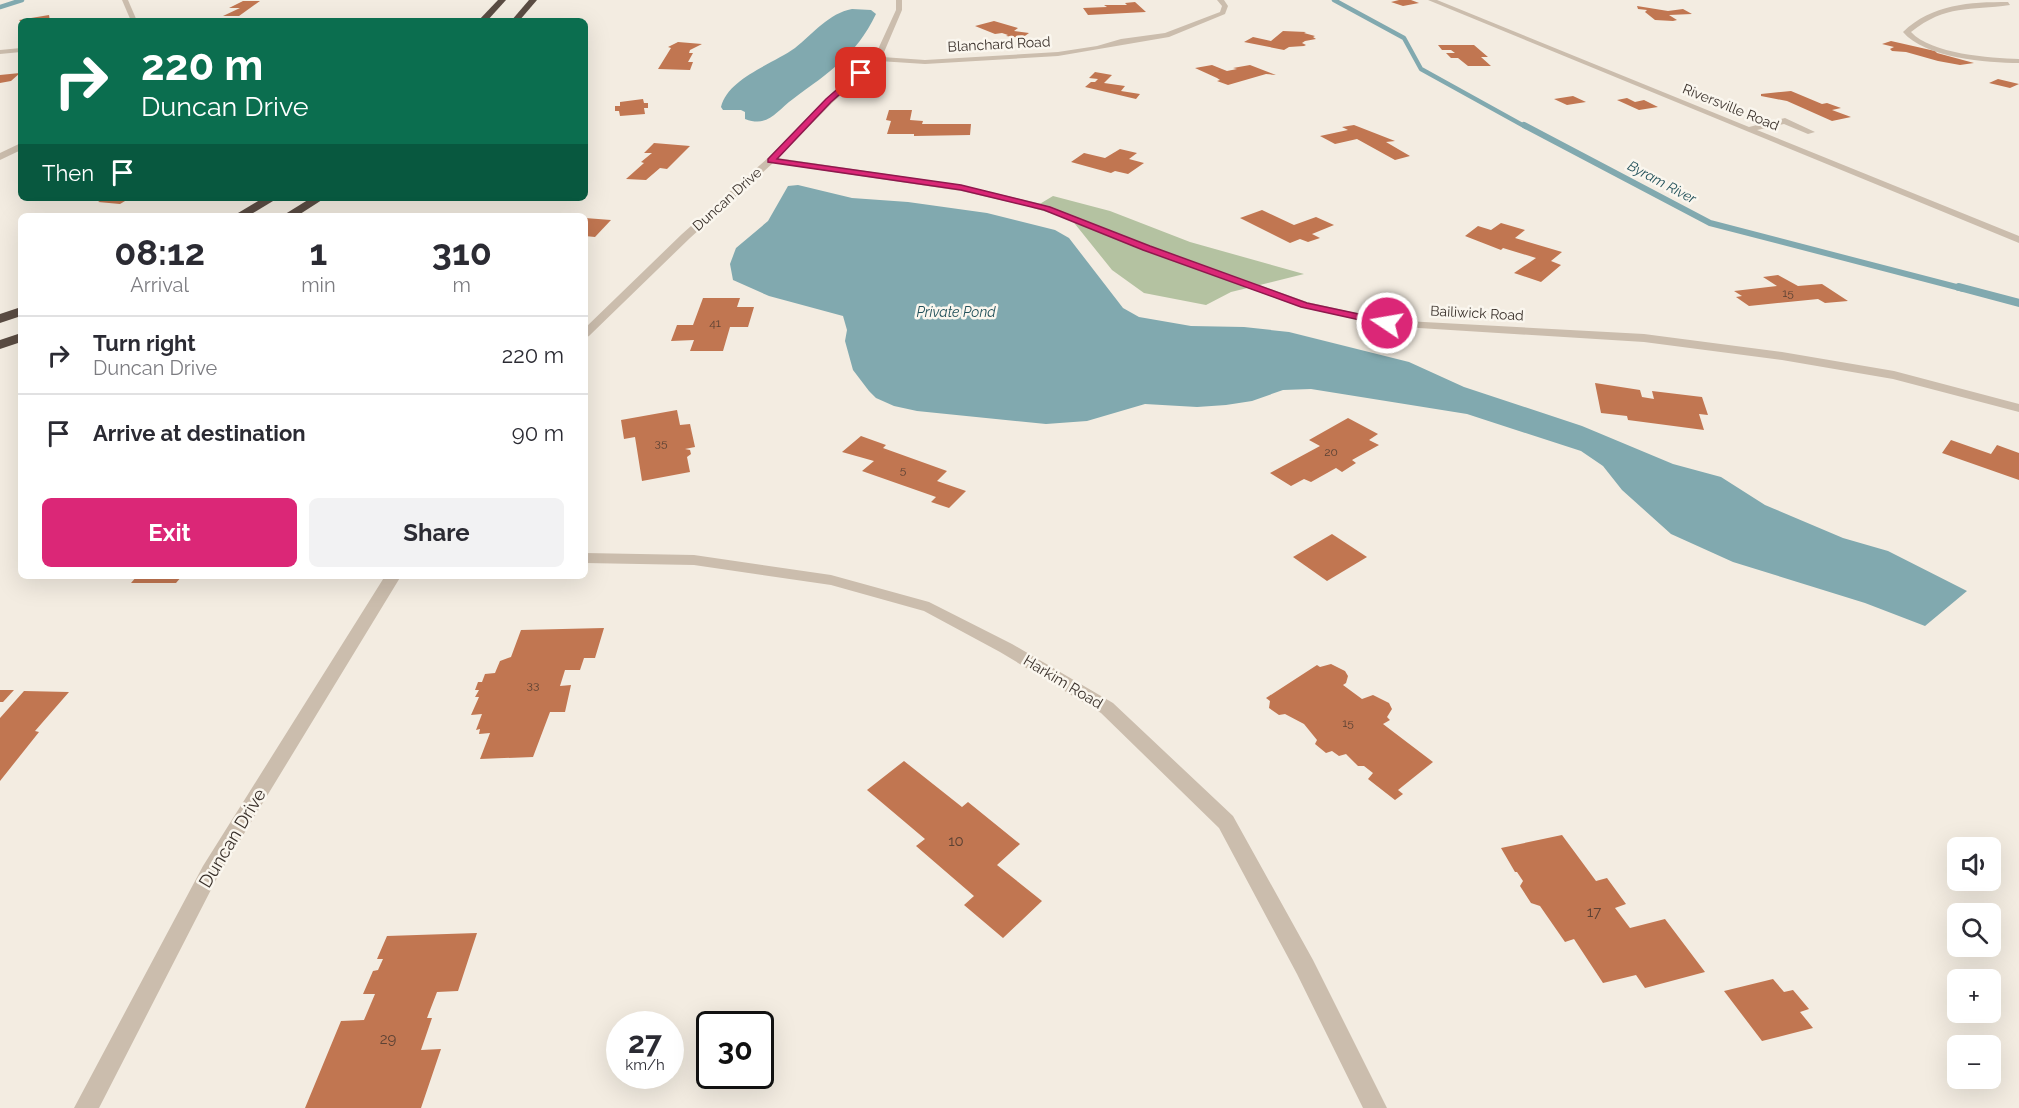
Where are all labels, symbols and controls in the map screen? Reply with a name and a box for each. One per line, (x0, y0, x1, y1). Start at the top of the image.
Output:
street label: Blanchard Road (947, 33, 1051, 55)
text: 220 m (141, 41, 263, 90)
icon: right (42, 42, 120, 120)
pin (835, 47, 886, 98)
icon: arrive (844, 56, 877, 89)
street label: Riversville Road (1680, 80, 1782, 134)
text: Duncan Drive (141, 91, 309, 122)
icon: arrive (106, 156, 139, 189)
water label: Byram River (1625, 157, 1700, 207)
text: Then (42, 160, 94, 186)
street label: Duncan Drive (689, 164, 765, 234)
text: 08:12 (114, 231, 205, 273)
text: 1 (310, 231, 327, 273)
text: 310 (432, 231, 492, 273)
text: Arrival (130, 273, 189, 297)
text: min (301, 273, 336, 297)
text: m (453, 273, 471, 297)
house number: 15 (1782, 286, 1794, 300)
position arrow (1355, 291, 1419, 355)
street label: Bailiwick Road (1430, 303, 1524, 323)
water label: Private Pond (916, 304, 996, 320)
house number: 41 (709, 316, 721, 330)
text: Turn right (93, 330, 196, 356)
icon: right (42, 339, 75, 372)
text: 220 m (502, 342, 564, 368)
text: Duncan Drive (93, 356, 217, 380)
icon: arrive (42, 417, 75, 450)
text: Arrive at destination (93, 420, 306, 446)
text: 90 m (512, 420, 564, 446)
house number: 35 (655, 436, 668, 450)
house number: 20 (1324, 445, 1338, 459)
house number: 5 (900, 463, 907, 477)
button: Exit (42, 498, 297, 567)
button: Share (309, 498, 564, 567)
street label: Harkim Road (1020, 651, 1106, 713)
house number: 33 (527, 678, 539, 692)
house number: 15 (1342, 716, 1354, 730)
street label: Duncan Drive (194, 784, 270, 891)
house number: 10 (948, 832, 964, 850)
map controls (1947, 837, 2001, 1089)
button: sound (1947, 837, 2001, 891)
house number: 17 (1587, 903, 1601, 921)
button: search (1947, 903, 2001, 957)
button: + (1947, 969, 2001, 1023)
speed limit sign: 30 (696, 1011, 774, 1089)
text: 27 (628, 1025, 662, 1060)
house number: 29 (380, 1030, 397, 1048)
button: − (1947, 1035, 2001, 1089)
text: km/h (625, 1056, 665, 1074)

